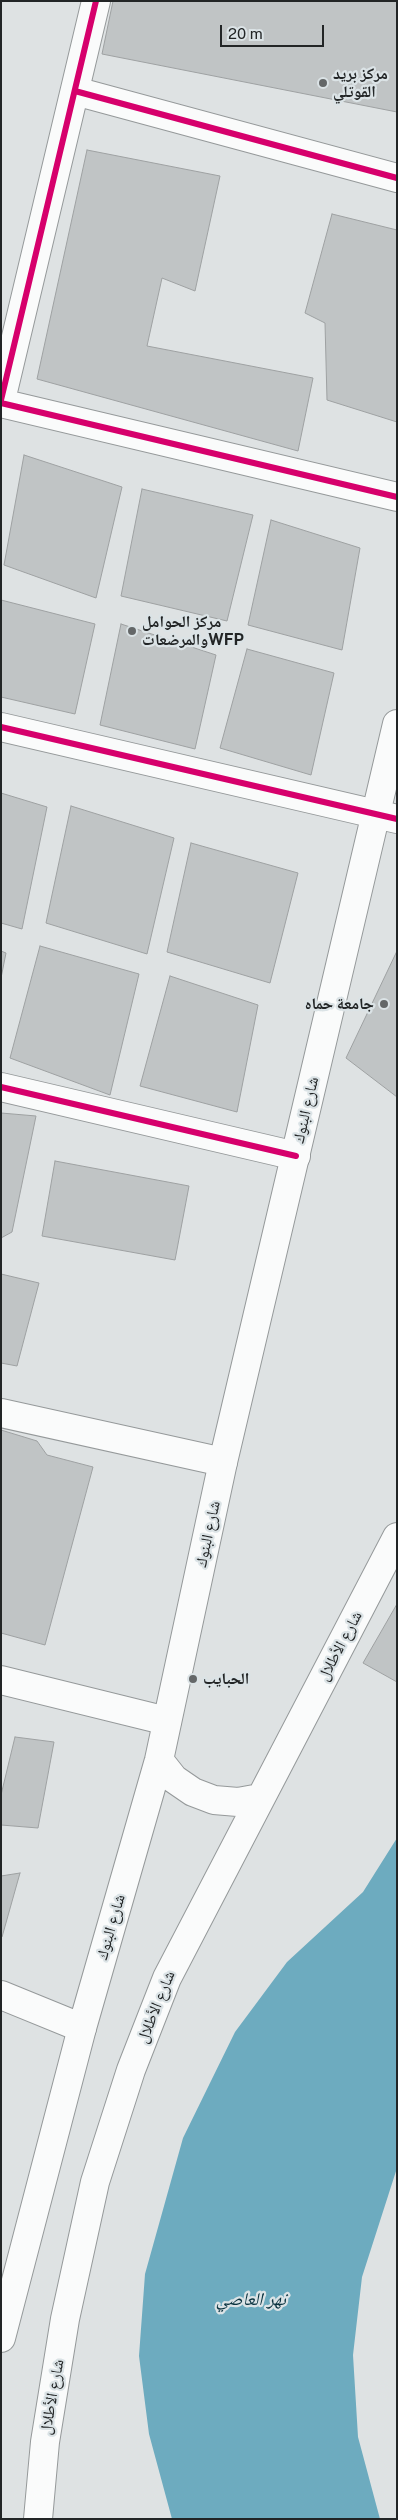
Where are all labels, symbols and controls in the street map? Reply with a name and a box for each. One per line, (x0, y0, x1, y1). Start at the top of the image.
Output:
scale bar (223, 15, 327, 47)
text: 20 m (228, 25, 263, 42)
place label: مركز بريد القوتلي (333, 64, 388, 102)
marker: مركز بريد القوتلي (317, 77, 329, 89)
place label: مركز الحوامل والمرضعاتWFP (142, 612, 244, 650)
marker: مركز الحوامل والمرضعاتWFP (126, 625, 138, 637)
place label: جامعة حماه (305, 994, 374, 1014)
marker: جامعة حماه (378, 998, 390, 1010)
street label: شارع البنوك (289, 1075, 323, 1145)
street label: شارع البنوك (192, 1499, 224, 1569)
street label: شارع الأطلال (314, 1608, 366, 1684)
place label: الحبايب (203, 1669, 249, 1689)
marker: الحبايب (187, 1673, 199, 1685)
street label: شارع البنوك (93, 1892, 129, 1962)
street label: شارع الأطلال (133, 1968, 179, 2046)
water label: نهر العاصي (216, 2288, 286, 2310)
street label: شارع الأطلال (36, 2358, 68, 2436)

